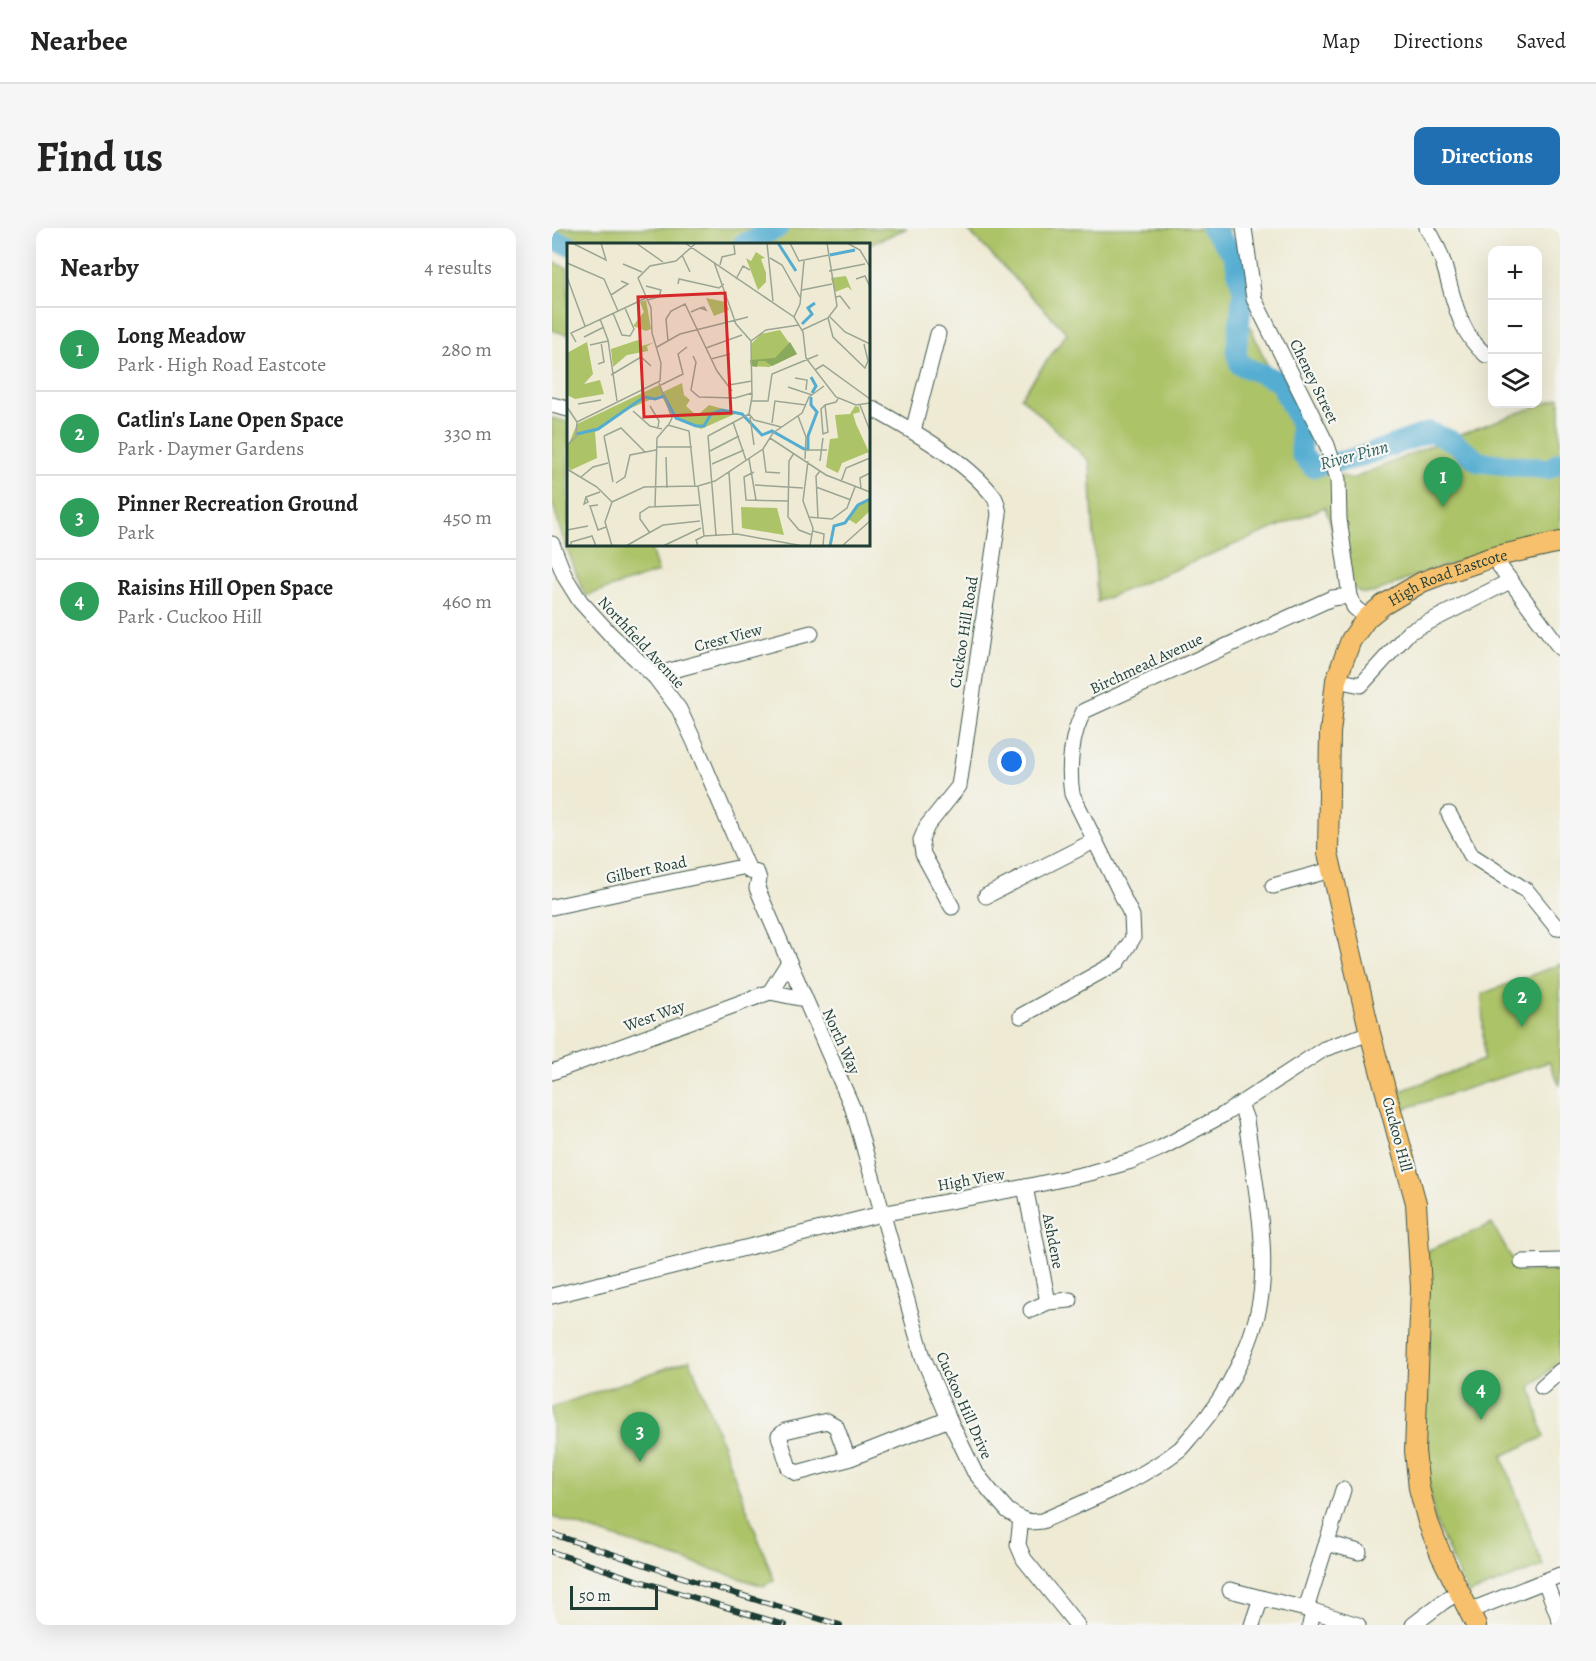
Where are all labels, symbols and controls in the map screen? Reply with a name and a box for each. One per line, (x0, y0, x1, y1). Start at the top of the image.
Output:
text: Nearbee (30, 22, 128, 60)
text: Map (1322, 27, 1360, 55)
text: Directions (1393, 27, 1483, 55)
text: Saved (1516, 27, 1566, 55)
button: Directions (1414, 127, 1560, 185)
text: Find us (36, 128, 163, 185)
inset map (567, 243, 870, 546)
map controls (1488, 246, 1542, 408)
button: + (1488, 246, 1542, 300)
text: Nearby (60, 250, 139, 285)
text: 4 results (424, 254, 492, 281)
button: − (1488, 300, 1542, 354)
text: Long Meadow (117, 321, 245, 351)
text: 1 (76, 336, 83, 363)
text: 280 m (442, 336, 492, 363)
street label: Cheney Street (1284, 336, 1344, 427)
text: Park · High Road Eastcote (117, 351, 326, 378)
button: layers (1488, 354, 1542, 408)
text: Catlin's Lane Open Space (117, 405, 344, 435)
text: 2 (75, 420, 84, 447)
text: 330 m (444, 420, 492, 447)
water label: River Pinn (1317, 434, 1391, 476)
text: Park · Daymer Gardens (117, 435, 304, 462)
pin: 1 (1424, 458, 1462, 507)
text: Pinner Recreation Ground (117, 489, 358, 519)
text: 3 (75, 504, 84, 531)
text: 450 m (443, 504, 492, 531)
text: Park (117, 519, 155, 546)
street label: High Road Eastcote (1384, 544, 1509, 612)
text: Raisins Hill Open Space (117, 573, 333, 603)
street label: Cuckoo Hill Road (944, 574, 984, 690)
text: 4 (75, 588, 84, 615)
text: 460 m (442, 588, 492, 615)
street label: Northfield Avenue (593, 592, 690, 694)
text: Park · Cuckoo Hill (117, 603, 262, 630)
street label: Crest View (692, 618, 766, 658)
street label: Birchmead Avenue (1086, 628, 1207, 700)
your location (997, 747, 1026, 776)
street label: Gilbert Road (604, 851, 689, 889)
pin: 2 (1502, 978, 1542, 1027)
street label: West Way (620, 994, 689, 1038)
street label: North Way (817, 1005, 866, 1079)
street label: Cuckoo Hill (1377, 1095, 1418, 1174)
street label: High View (936, 1163, 1007, 1197)
street label: Ashdene (1037, 1211, 1069, 1271)
street label: Cuckoo Hill Drive (931, 1348, 998, 1463)
pin: 4 (1462, 1370, 1500, 1420)
pin: 3 (620, 1412, 659, 1462)
scale bar (570, 1583, 658, 1610)
text: 50 m (579, 1585, 611, 1607)

